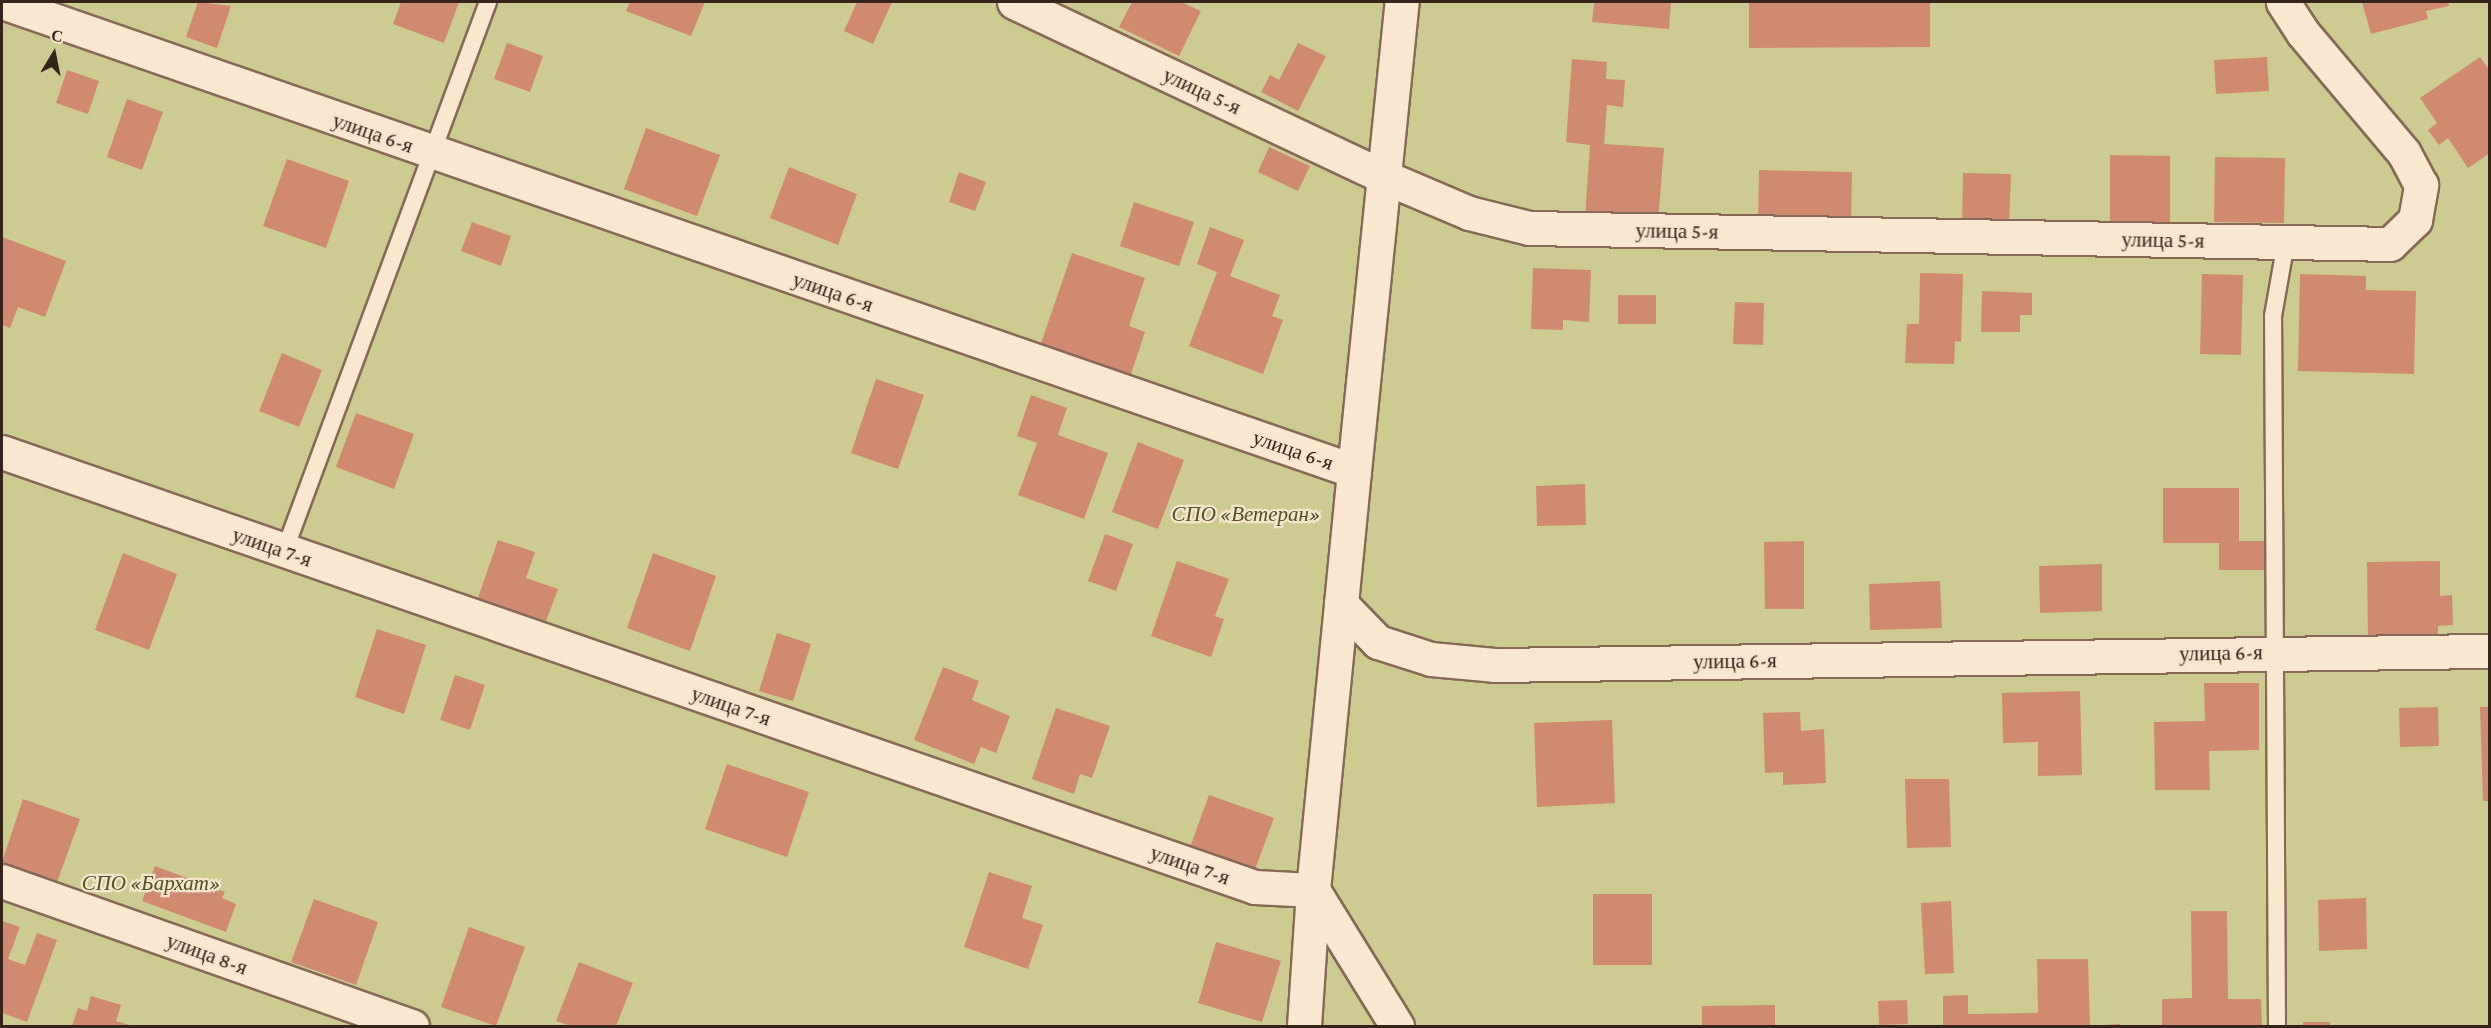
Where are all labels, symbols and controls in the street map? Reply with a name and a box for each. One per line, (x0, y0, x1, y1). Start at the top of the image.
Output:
north arrow (24, 24, 84, 84)
text: С (50, 26, 64, 45)
street label: улица 5-я (1159, 62, 1245, 120)
street label: улица 6-я (329, 107, 417, 159)
street label: улица 5-я (1635, 218, 1719, 244)
street label: улица 5-я (2121, 227, 2205, 253)
street label: улица 6-я (789, 266, 877, 318)
street label: улица 6-я (1249, 424, 1337, 476)
park label: СПО «Ветеран» (1172, 501, 1320, 527)
street label: улица 7-я (229, 522, 315, 572)
street label: улица 6-я (2179, 640, 2263, 666)
street label: улица 6-я (1693, 648, 1777, 674)
street label: улица 7-я (688, 681, 774, 731)
street label: улица 7-я (1147, 840, 1233, 890)
park label: СПО «Бархат» (82, 870, 220, 896)
street label: улица 8-я (163, 928, 251, 980)

